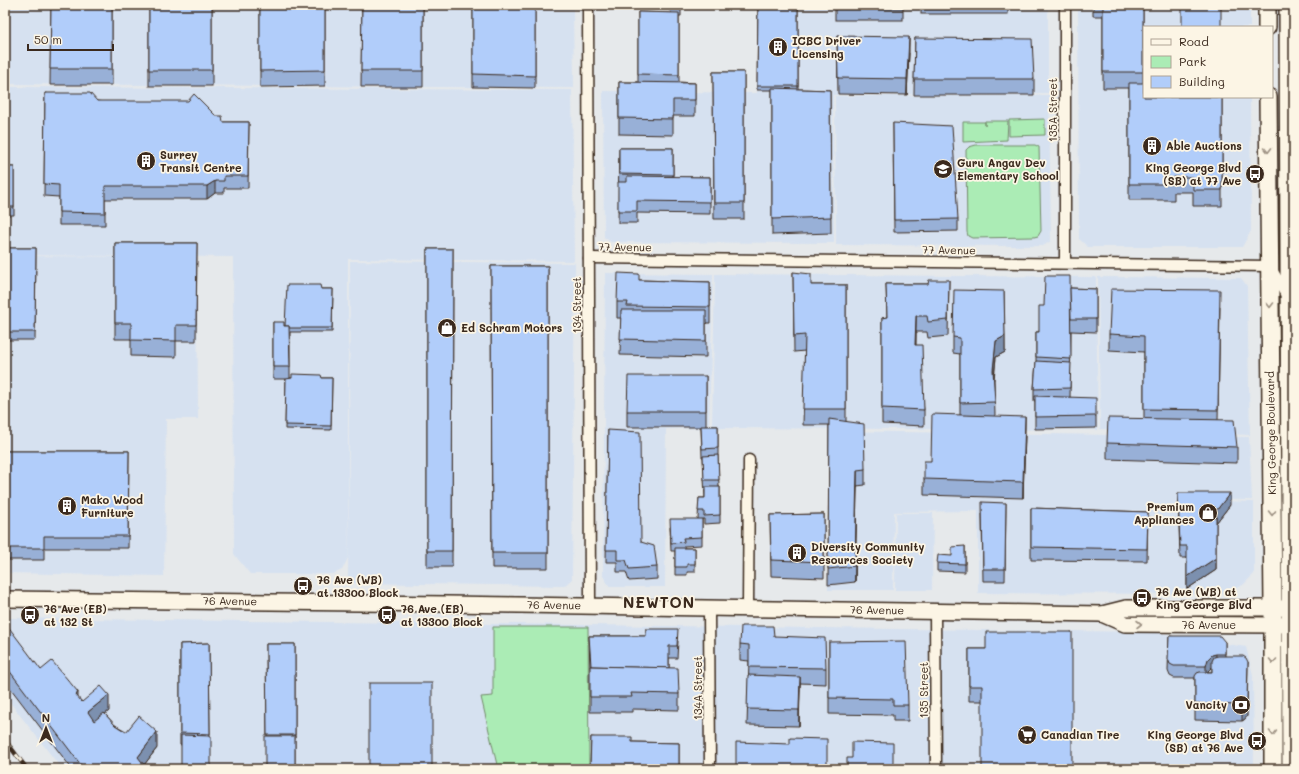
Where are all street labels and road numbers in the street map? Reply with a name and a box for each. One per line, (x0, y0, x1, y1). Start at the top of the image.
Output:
street label: 135A Street (1045, 78, 1060, 142)
street label: 77 Avenue (598, 239, 652, 254)
street label: 77 Avenue (922, 242, 976, 257)
street label: 134 Street (569, 277, 584, 333)
street label: King George Boulevard (1262, 371, 1279, 495)
street label: 76 Avenue (203, 593, 257, 608)
street label: 76 Avenue (527, 597, 581, 612)
street label: 76 Avenue (850, 602, 904, 617)
street label: 76 Avenue (1182, 617, 1236, 632)
street label: 134A Street (690, 656, 705, 720)
street label: 135 Street (916, 662, 931, 718)

